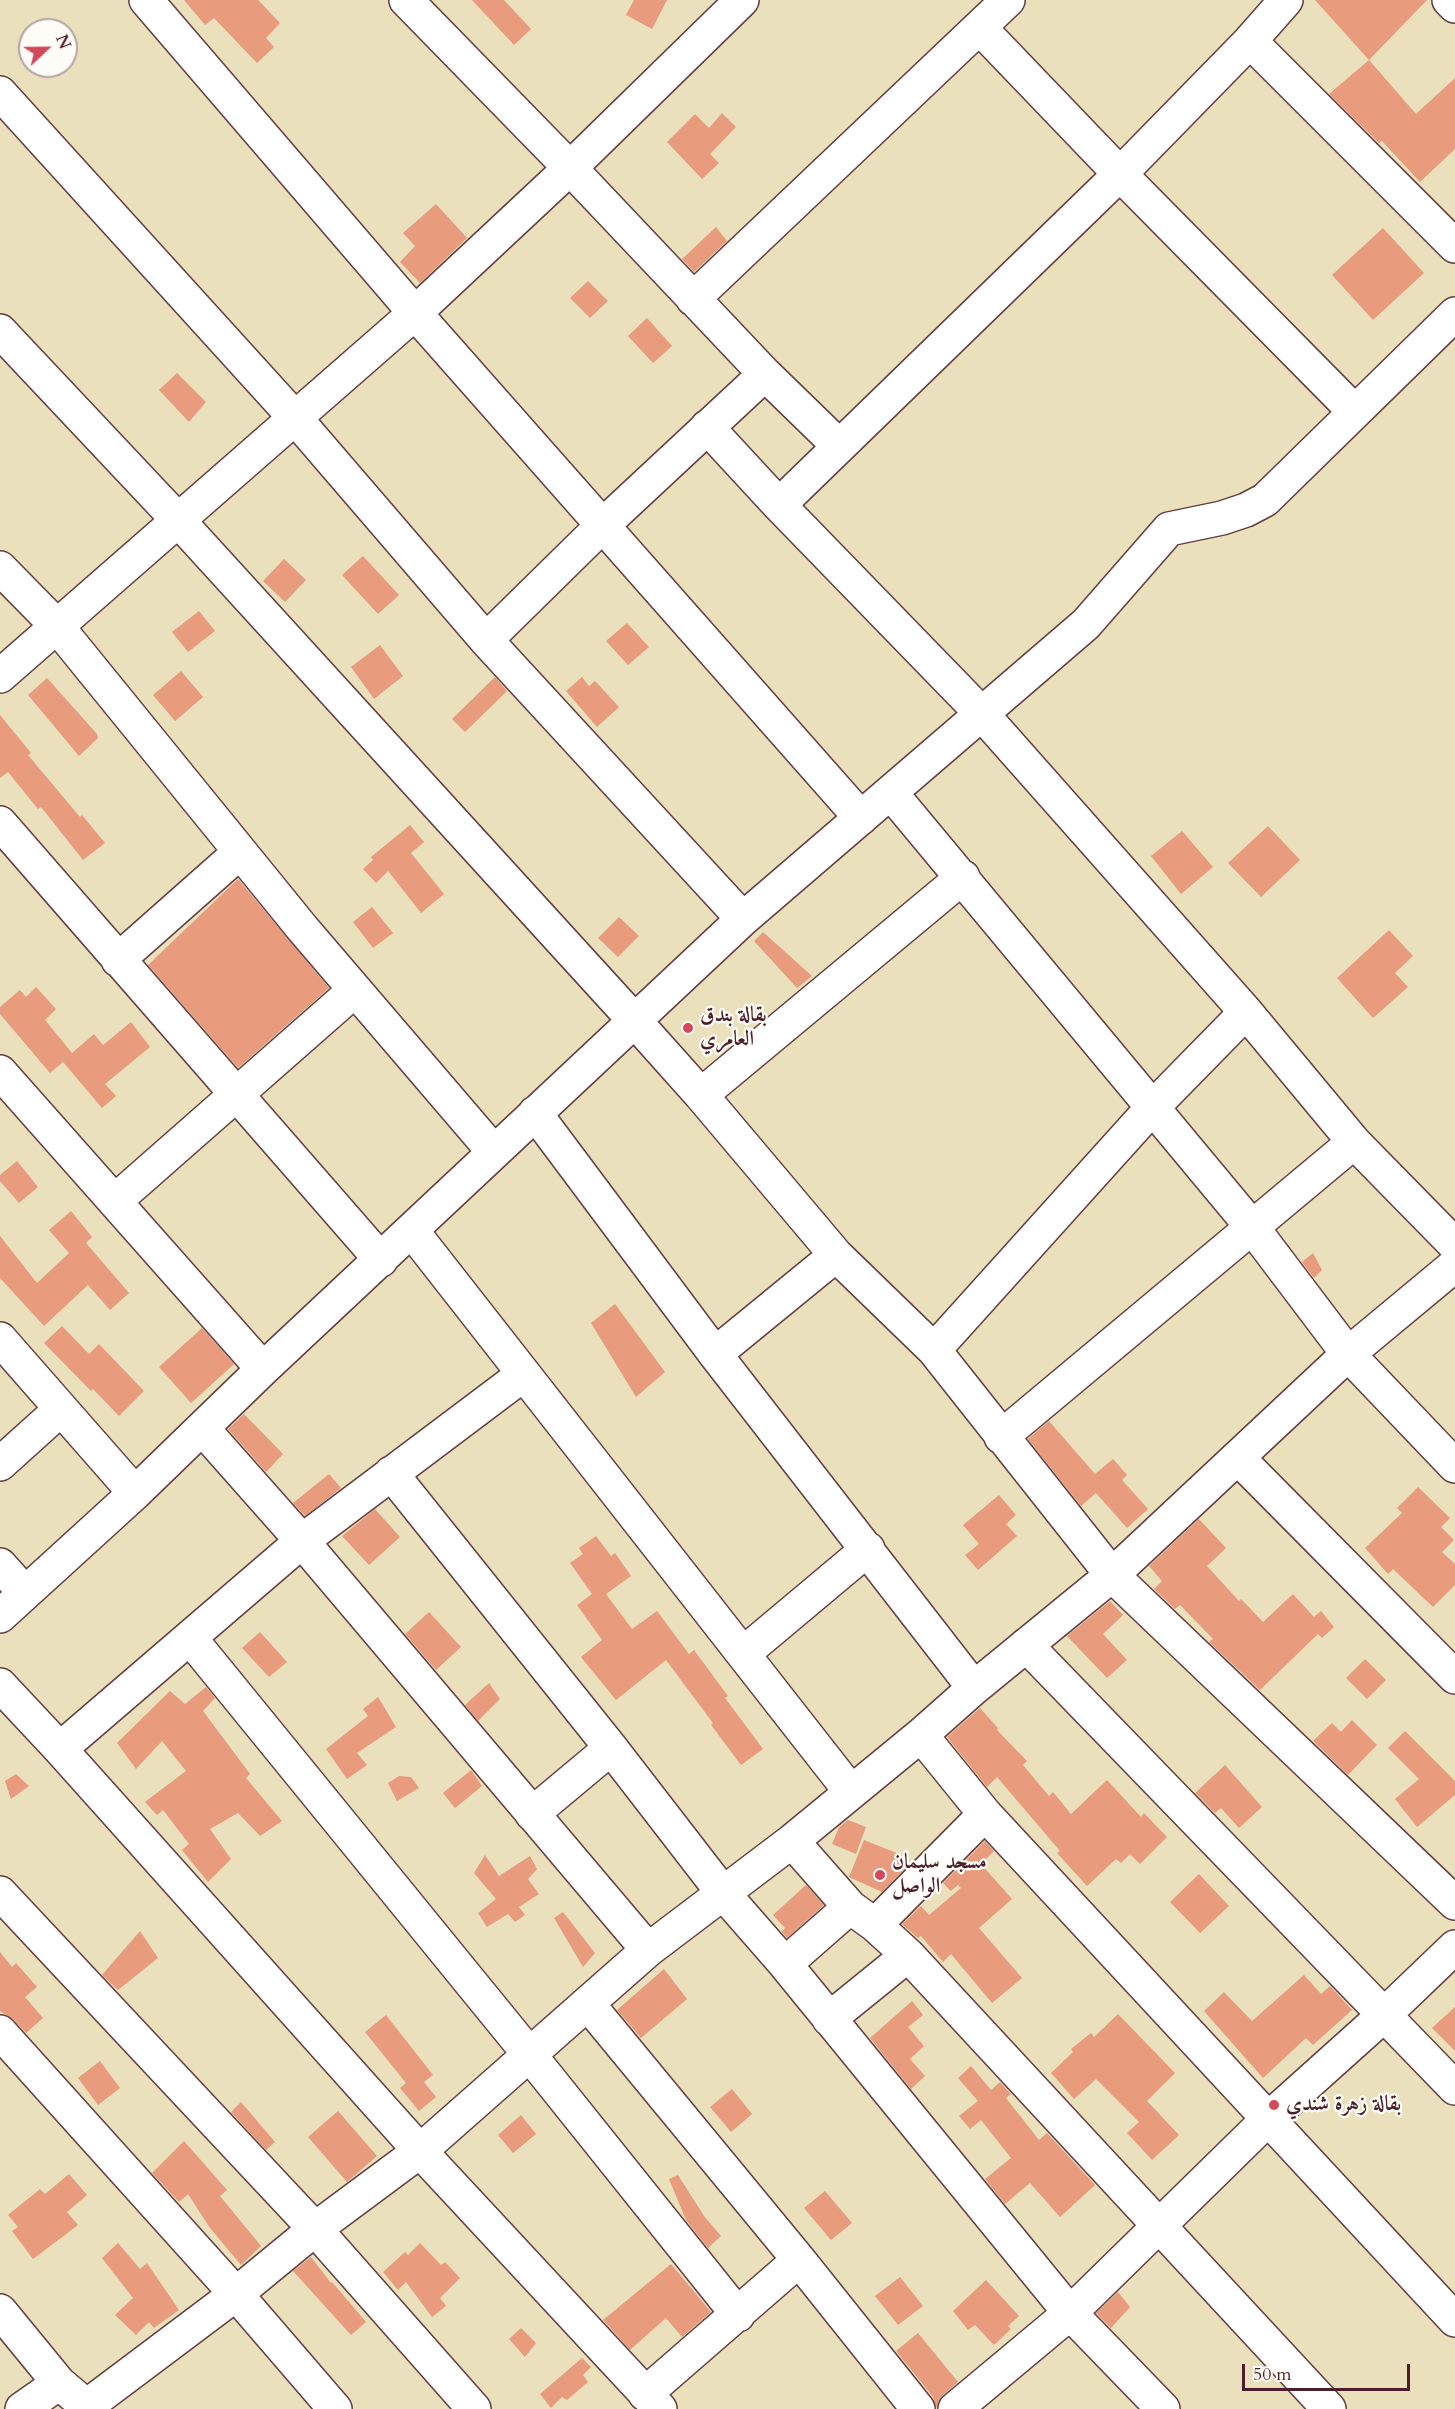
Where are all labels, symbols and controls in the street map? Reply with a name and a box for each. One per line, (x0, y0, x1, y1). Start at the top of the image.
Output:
north arrow (18, 18, 78, 78)
text: N (50, 31, 76, 53)
place label: بقالة بندق العامري (700, 1003, 767, 1053)
marker: بقالة بندق العامري (681, 1021, 695, 1035)
place label: مسجد سليمان الواصل (892, 1850, 987, 1900)
marker: مسجد سليمان الواصل (873, 1868, 887, 1882)
place label: بقالة زهرة شندي (1286, 2092, 1401, 2118)
marker: بقالة زهرة شندي (1267, 2098, 1281, 2112)
scale bar (1245, 2352, 1413, 2390)
text: 50 m (1253, 2362, 1292, 2387)

